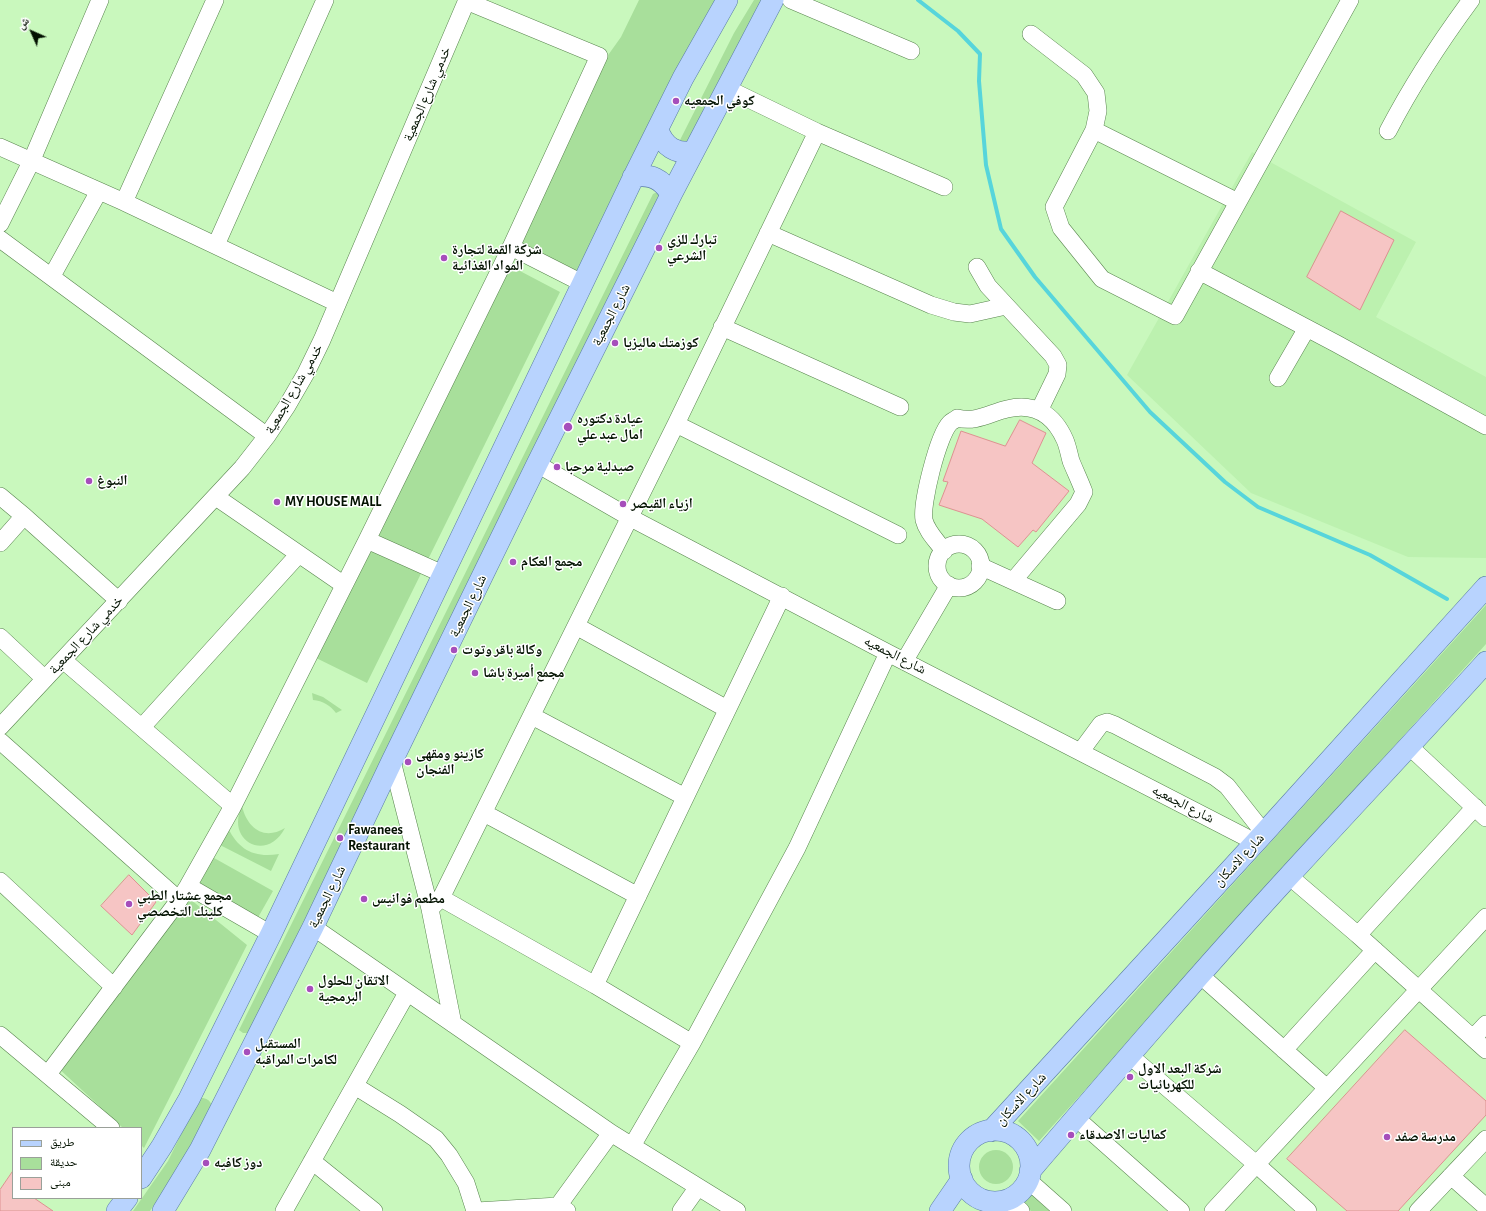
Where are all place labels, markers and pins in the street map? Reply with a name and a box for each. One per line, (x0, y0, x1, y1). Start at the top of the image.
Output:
place label: كوفي الجمعيه (684, 93, 755, 109)
marker: كوفي الجمعيه (671, 96, 681, 106)
place label: تبارك للزي الشرعي (667, 232, 717, 264)
place label: شركة القمة لتجارة المواد الغذائية (452, 242, 542, 274)
marker: تبارك للزي الشرعي (654, 243, 664, 253)
marker: شركة القمة لتجارة المواد الغذائية (439, 253, 449, 263)
place label: كوزمتك ماليزيا (623, 335, 699, 351)
marker: كوزمتك ماليزيا (610, 338, 620, 348)
place label: عيادة دكتوره امال عبد علي (577, 411, 643, 444)
marker: عيادة دكتوره امال عبد علي (562, 421, 574, 433)
place label: صيدلية مرحبا (565, 459, 634, 475)
marker: صيدلية مرحبا (552, 462, 562, 472)
place label: النبوغ (97, 473, 127, 489)
marker: النبوغ (84, 476, 94, 486)
place label: MY HOUSE MALL (285, 494, 381, 510)
place label: ازياء القيصر (631, 496, 693, 512)
marker: MY HOUSE MALL (272, 497, 282, 507)
marker: ازياء القيصر (618, 499, 628, 509)
place label: مجمع العكام (521, 554, 582, 570)
marker: مجمع العكام (508, 557, 518, 567)
place label: وكالة باقر وتوت (462, 642, 542, 658)
marker: وكالة باقر وتوت (449, 645, 459, 655)
place label: مجمع أميرة باشا (483, 665, 564, 681)
marker: مجمع أميرة باشا (470, 668, 480, 678)
place label: كازينو ومقهى الفنجان (416, 746, 484, 778)
marker: كازينو ومقهى الفنجان (403, 757, 413, 767)
place label: Fawanees Restaurant (348, 822, 410, 854)
marker: Fawanees Restaurant (335, 833, 345, 843)
place label: مجمع عشتار الطبي كلينك التخصصي (137, 888, 231, 920)
place label: مطعم فوانيس (372, 891, 445, 907)
marker: مطعم فوانيس (359, 894, 369, 904)
marker: مجمع عشتار الطبي كلينك التخصصي (124, 899, 134, 909)
place label: الاتقان للحلول البرمجية (318, 973, 389, 1006)
marker: الاتقان للحلول البرمجية (305, 984, 315, 994)
place label: المستقبل لكامرات المراقبه (255, 1036, 337, 1068)
marker: المستقبل لكامرات المراقبه (242, 1047, 252, 1057)
place label: شركة البعد الاول للكهربائيات (1138, 1061, 1222, 1094)
marker: شركة البعد الاول للكهربائيات (1125, 1072, 1135, 1082)
place label: كماليات الاصدقاء (1079, 1127, 1166, 1143)
place label: مدرسة صفد (1395, 1129, 1456, 1145)
marker: كماليات الاصدقاء (1066, 1130, 1076, 1140)
marker: مدرسة صفد (1382, 1132, 1392, 1142)
place label: دوز كافيه (214, 1155, 262, 1171)
marker: دوز كافيه (201, 1158, 211, 1168)

